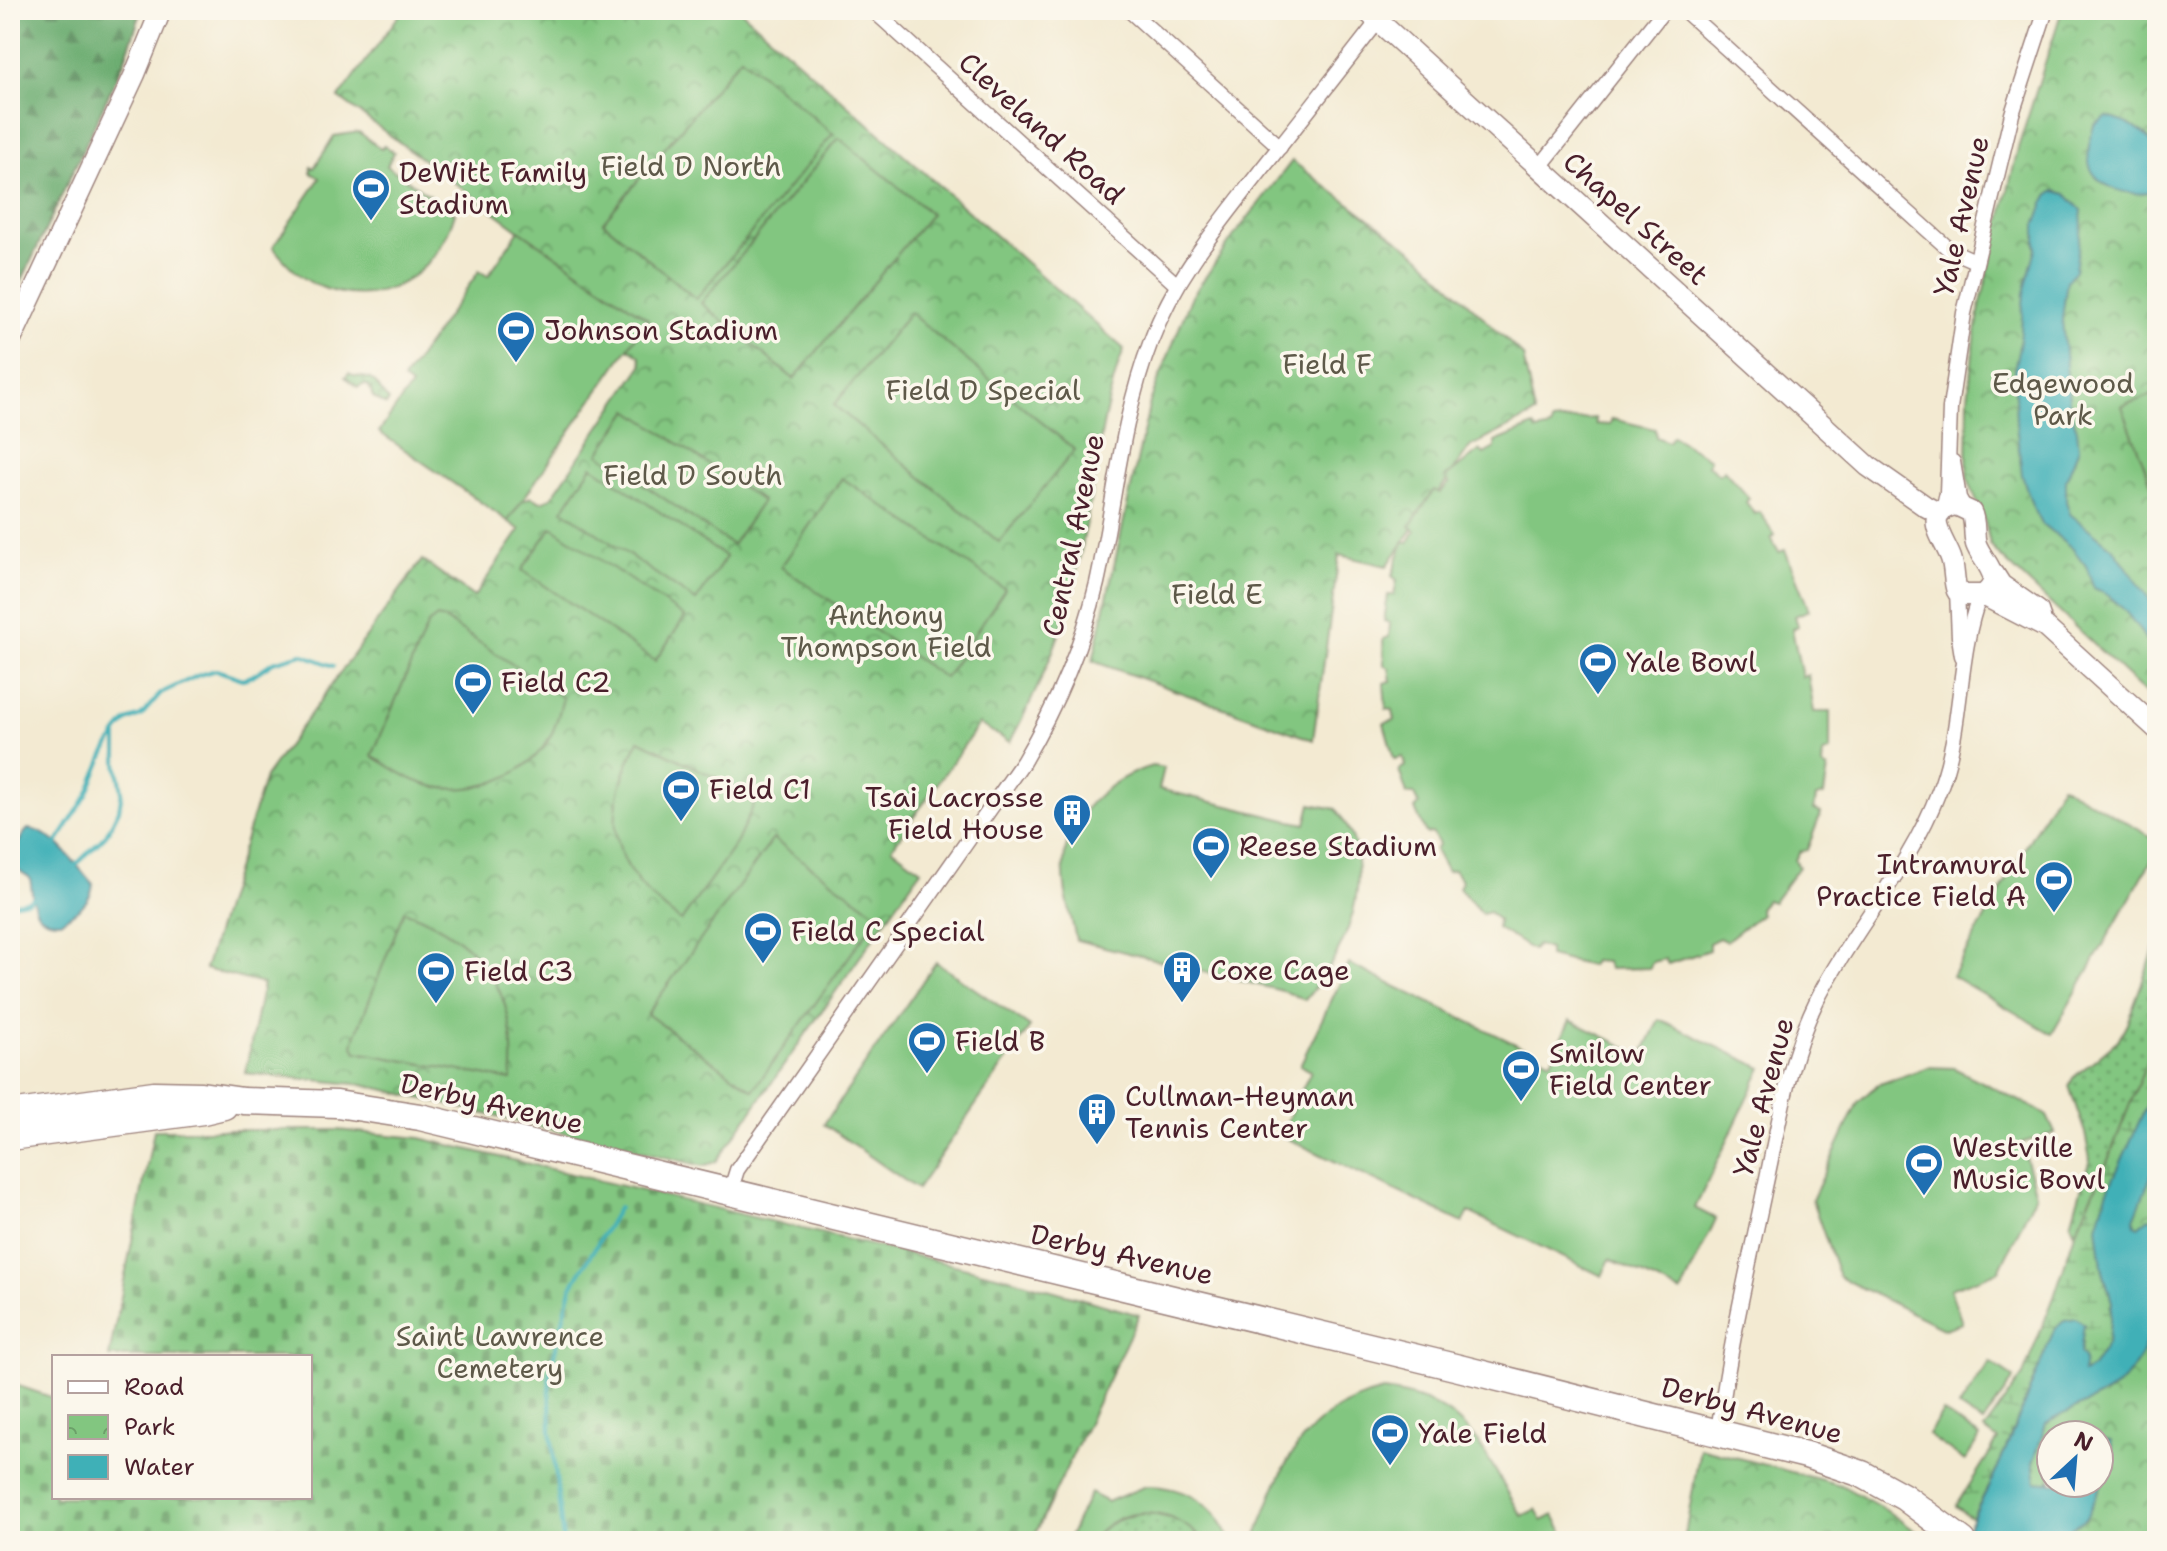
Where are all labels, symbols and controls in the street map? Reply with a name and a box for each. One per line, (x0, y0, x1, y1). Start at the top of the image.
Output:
street label: Cleveland Road (951, 43, 1133, 213)
street label: Yale Avenue (1924, 132, 1998, 300)
street label: Chapel Street (1555, 143, 1717, 293)
park label: Field D North (600, 147, 782, 185)
place label: DeWitt Family Stadium (399, 153, 587, 223)
sports icon: DeWitt Family Stadium (350, 167, 392, 222)
sports icon: Johnson Stadium (495, 309, 537, 364)
place label: Johnson Stadium (544, 311, 778, 349)
park label: Field F (1282, 345, 1372, 383)
park label: Edgewood Park (1992, 364, 2134, 434)
park label: Field D Special (886, 371, 1081, 409)
street label: Central Avenue (1033, 430, 1113, 640)
park label: Field D South (603, 456, 783, 494)
park label: Field E (1171, 575, 1263, 613)
park label: Anthony Thompson Field (781, 596, 991, 666)
sports icon: Yale Bowl (1577, 641, 1619, 696)
place label: Yale Bowl (1626, 643, 1757, 681)
sports icon: Field C2 (452, 661, 494, 716)
place label: Field C2 (501, 663, 611, 701)
sports icon: Field C1 (660, 768, 702, 823)
place label: Field C1 (709, 770, 811, 808)
place label: Tsai Lacrosse Field House (865, 778, 1044, 848)
building icon: Tsai Lacrosse Field House (1051, 792, 1093, 847)
sports icon: Reese Stadium (1190, 825, 1232, 880)
place label: Reese Stadium (1239, 827, 1437, 865)
place label: Intramural Practice Field A (1816, 845, 2027, 915)
sports icon: Intramural Practice Field A (2033, 859, 2075, 914)
sports icon: Field C Special (742, 910, 784, 965)
place label: Field C Special (791, 912, 985, 950)
building icon: Coxe Cage (1161, 949, 1203, 1004)
sports icon: Field C3 (415, 950, 457, 1005)
place label: Coxe Cage (1210, 951, 1350, 989)
place label: Field C3 (464, 952, 574, 990)
street label: Yale Avenue (1724, 1013, 1802, 1181)
sports icon: Field B (906, 1020, 948, 1075)
place label: Field B (955, 1022, 1045, 1060)
place label: Smilow Field Center (1549, 1034, 1712, 1104)
sports icon: Smilow Field Center (1500, 1048, 1542, 1103)
street label: Derby Avenue (397, 1063, 587, 1143)
place label: Cullman-Heyman Tennis Center (1125, 1077, 1354, 1147)
building icon: Cullman-Heyman Tennis Center (1076, 1091, 1118, 1146)
place label: Westville Music Bowl (1952, 1128, 2105, 1198)
sports icon: Westville Music Bowl (1903, 1142, 1945, 1197)
street label: Derby Avenue (1027, 1214, 1217, 1294)
park label: Saint Lawrence Cemetery (396, 1317, 604, 1387)
legend (52, 1355, 312, 1499)
street label: Derby Avenue (1657, 1367, 1847, 1453)
text: Road (124, 1371, 184, 1403)
text: Park (124, 1411, 176, 1443)
sports icon: Yale Field (1369, 1412, 1411, 1467)
place label: Yale Field (1418, 1414, 1547, 1452)
north arrow (2035, 1419, 2115, 1499)
text: N (2069, 1425, 2098, 1458)
text: Water (124, 1451, 195, 1483)

